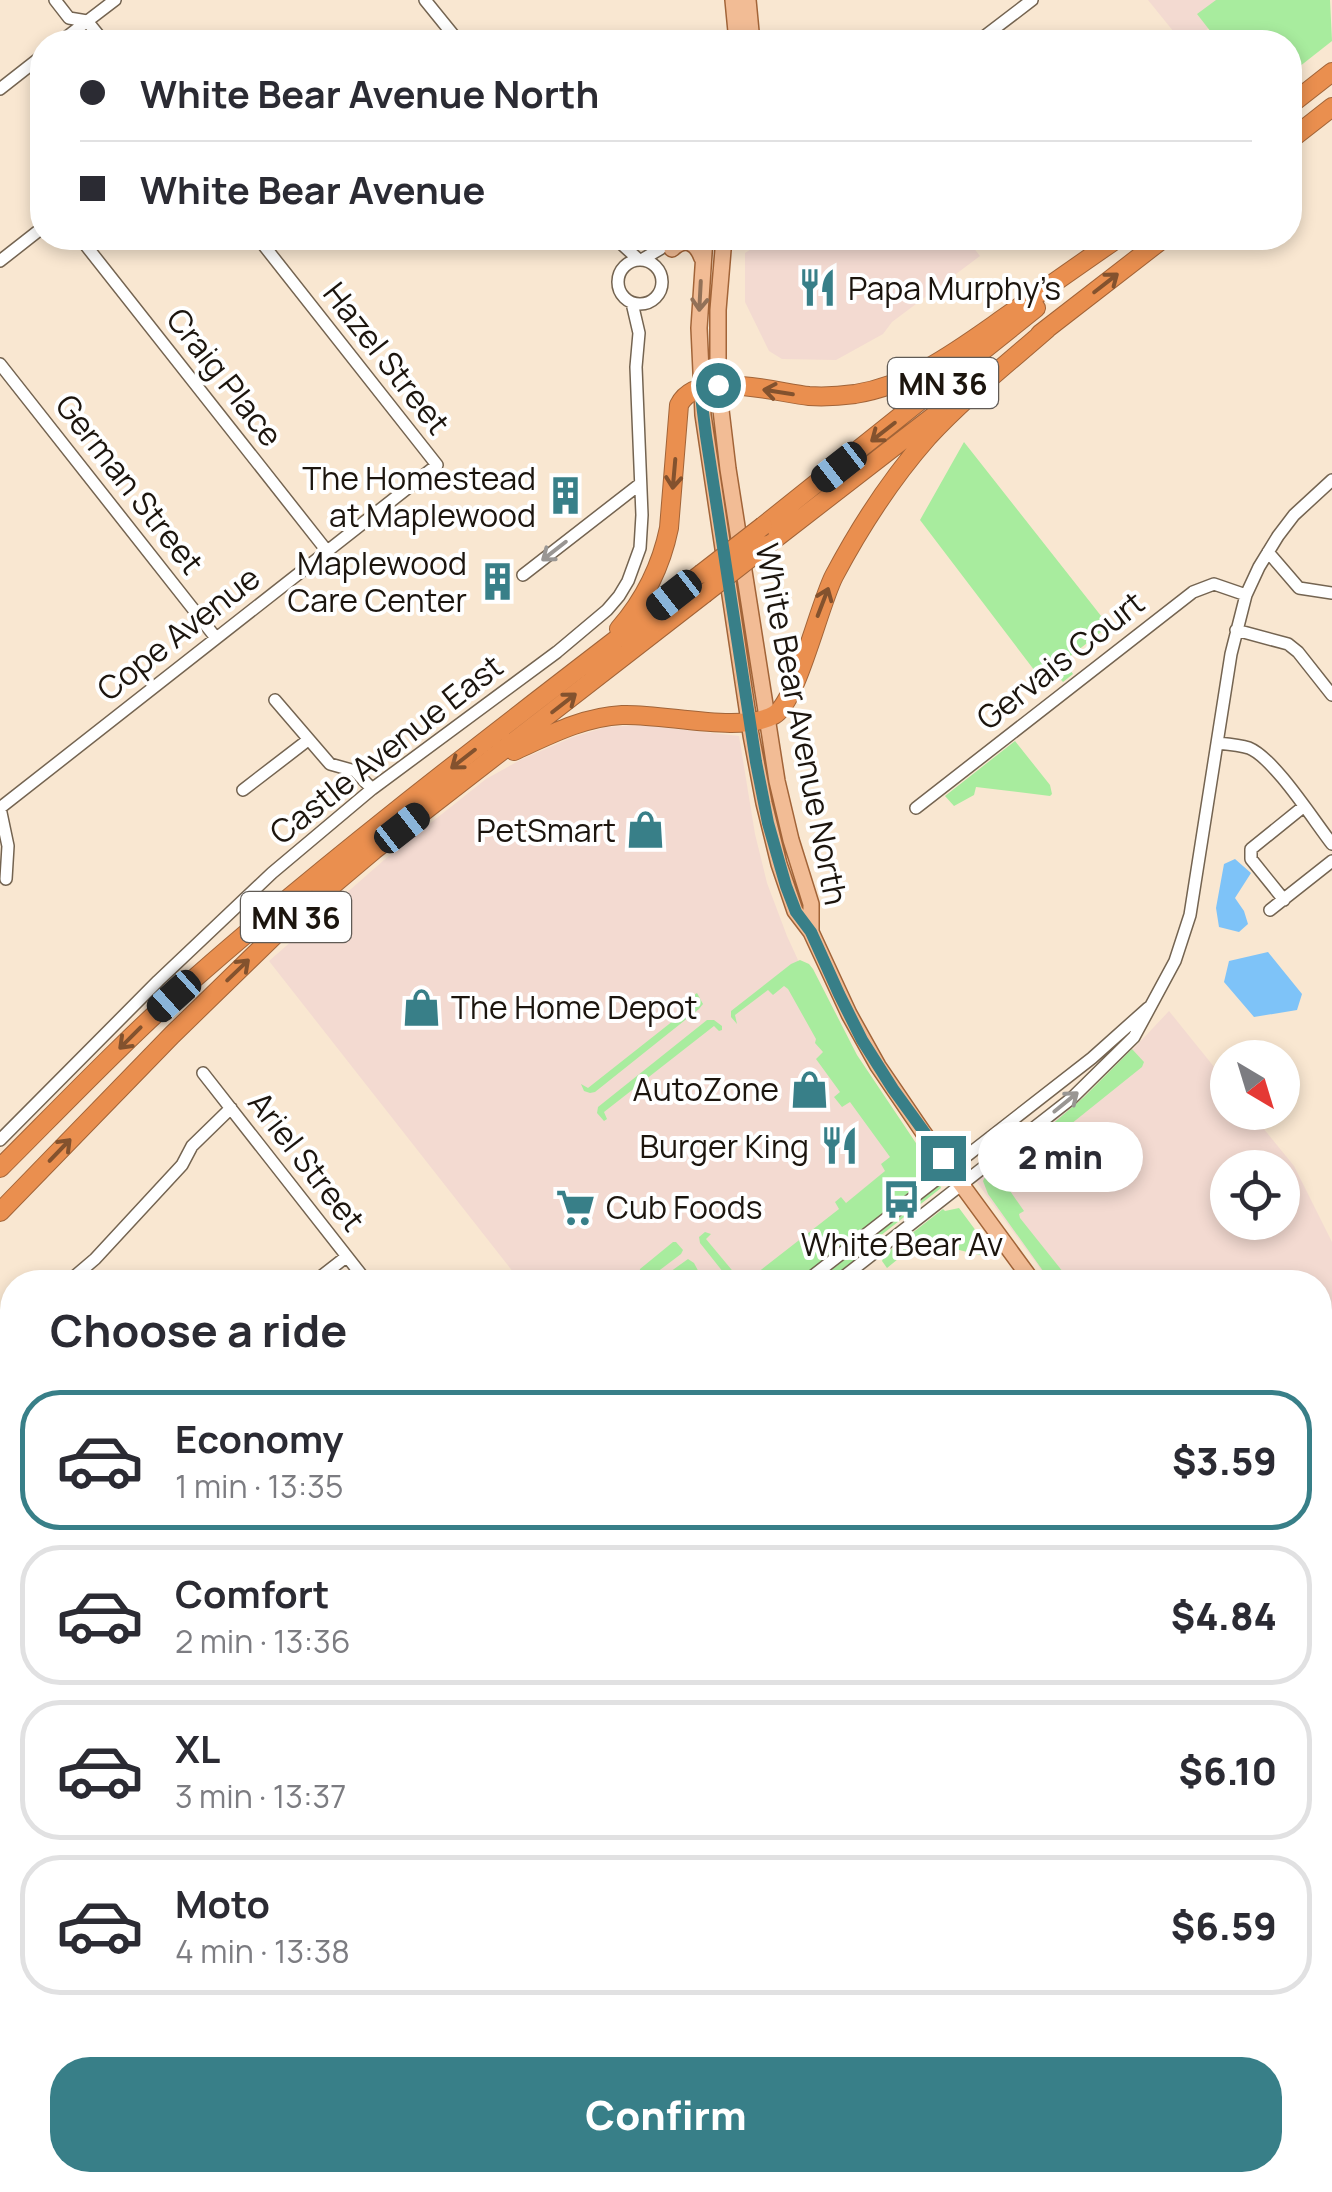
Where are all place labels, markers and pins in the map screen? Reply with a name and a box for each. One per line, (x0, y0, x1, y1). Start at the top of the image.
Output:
place label: Papa Murphy’s (848, 266, 1061, 310)
restaurant icon: Papa Murphy’s (797, 267, 839, 309)
place label: The Homestead at Maplewood (302, 456, 536, 537)
building icon: The Homestead at Maplewood (545, 475, 587, 517)
place label: Maplewood Care Center (287, 541, 467, 622)
building icon: Maplewood Care Center (476, 560, 518, 602)
place label: PetSmart (476, 808, 616, 852)
shop icon: PetSmart (625, 809, 667, 851)
place label: The Home Depot (451, 985, 698, 1029)
shop icon: The Home Depot (400, 986, 442, 1028)
place label: AutoZone (632, 1067, 779, 1111)
shop icon: AutoZone (788, 1068, 830, 1110)
place label: Burger King (639, 1124, 809, 1168)
restaurant icon: Burger King (818, 1125, 860, 1167)
bus stop icon: White Bear Av (881, 1178, 923, 1220)
place label: Cub Foods (606, 1185, 763, 1229)
supermarket icon: Cub Foods (555, 1186, 597, 1228)
place label: White Bear Av (801, 1222, 1003, 1266)

